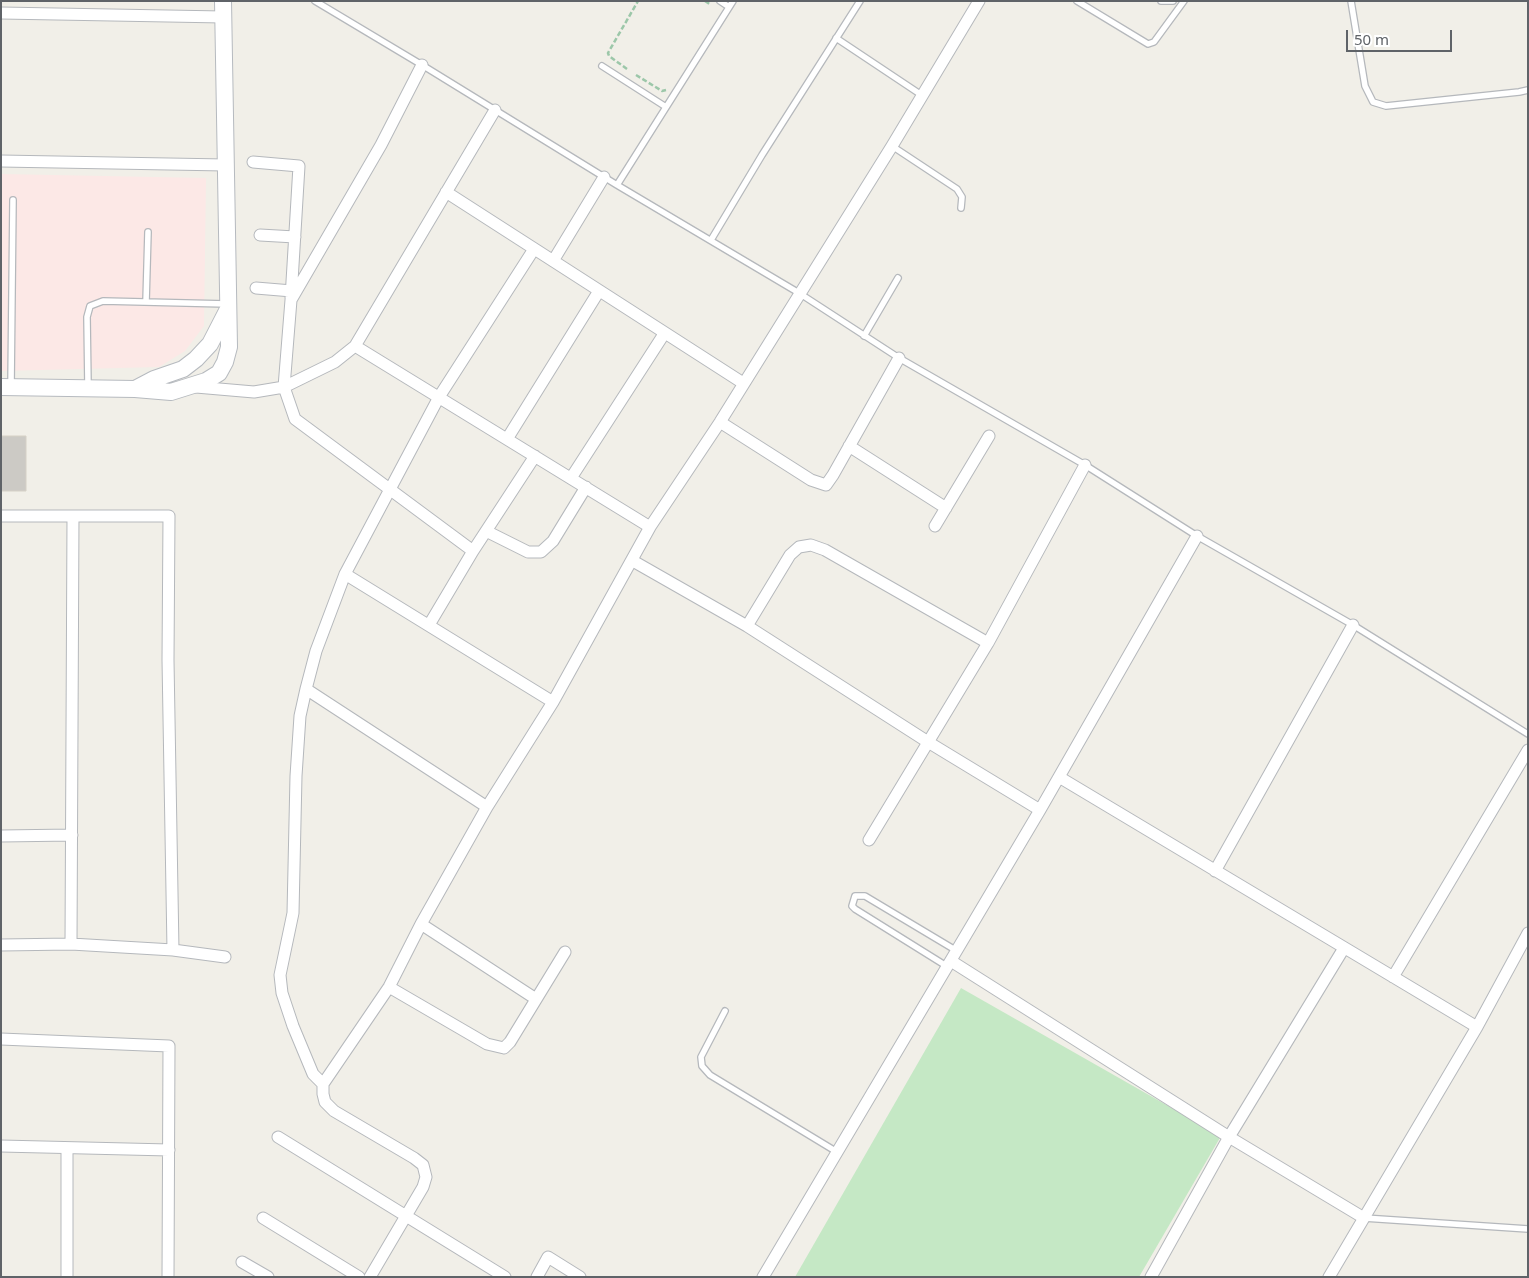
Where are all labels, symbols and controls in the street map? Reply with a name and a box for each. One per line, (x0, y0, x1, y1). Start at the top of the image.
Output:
scale bar (1349, 20, 1455, 52)
text: 50 m (1354, 29, 1389, 49)

